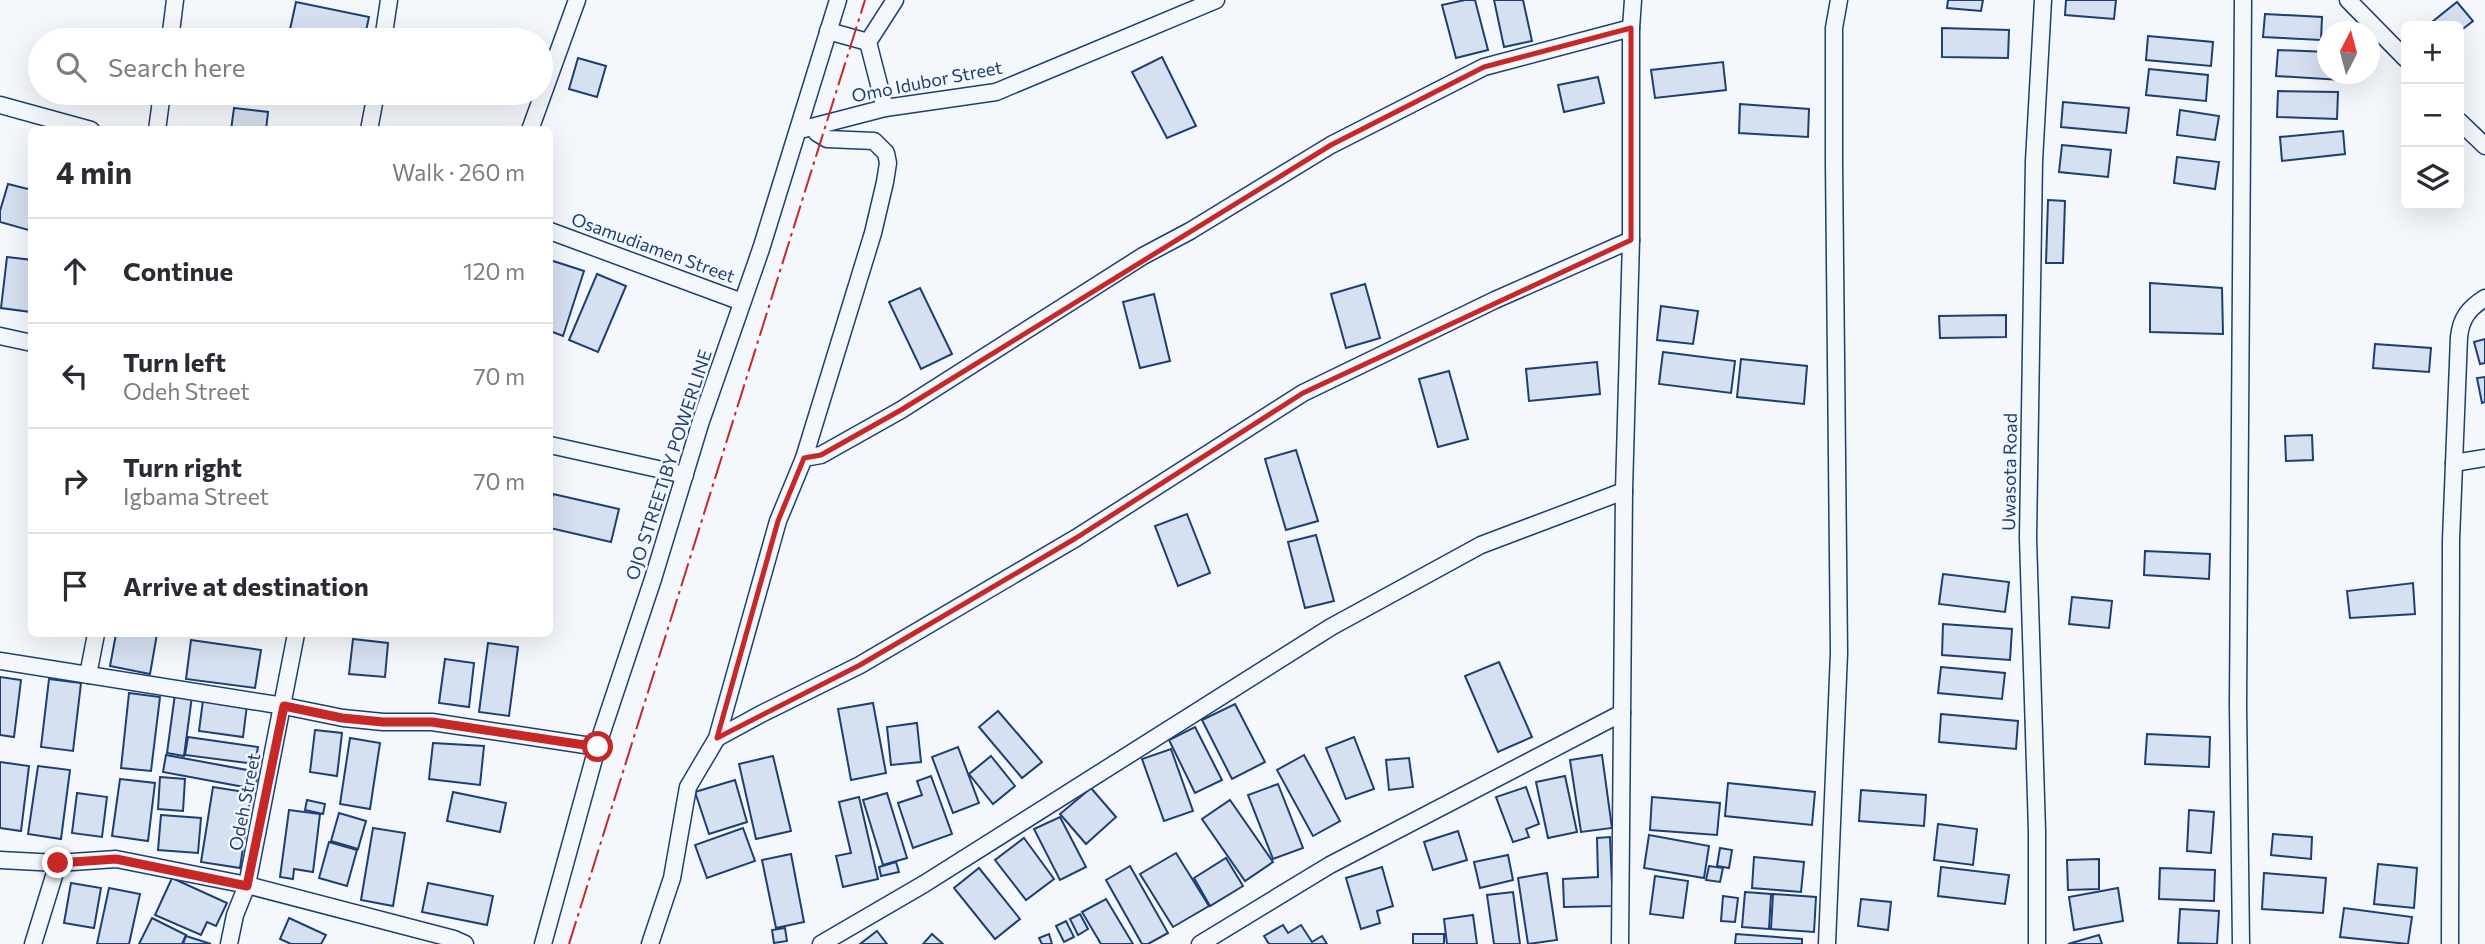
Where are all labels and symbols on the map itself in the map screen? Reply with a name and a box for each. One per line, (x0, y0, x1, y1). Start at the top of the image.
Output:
north arrow (2317, 21, 2380, 84)
street label: Omo Idubor Street (850, 56, 1004, 106)
street label: Osamudiamen Street (569, 207, 738, 287)
street label: OJO STREET BY POWERLINE (620, 347, 716, 583)
street label: Uwasota Road (1997, 413, 2021, 531)
route start (582, 731, 613, 762)
street label: Odeh Street (224, 751, 264, 853)
route end (42, 847, 73, 878)

